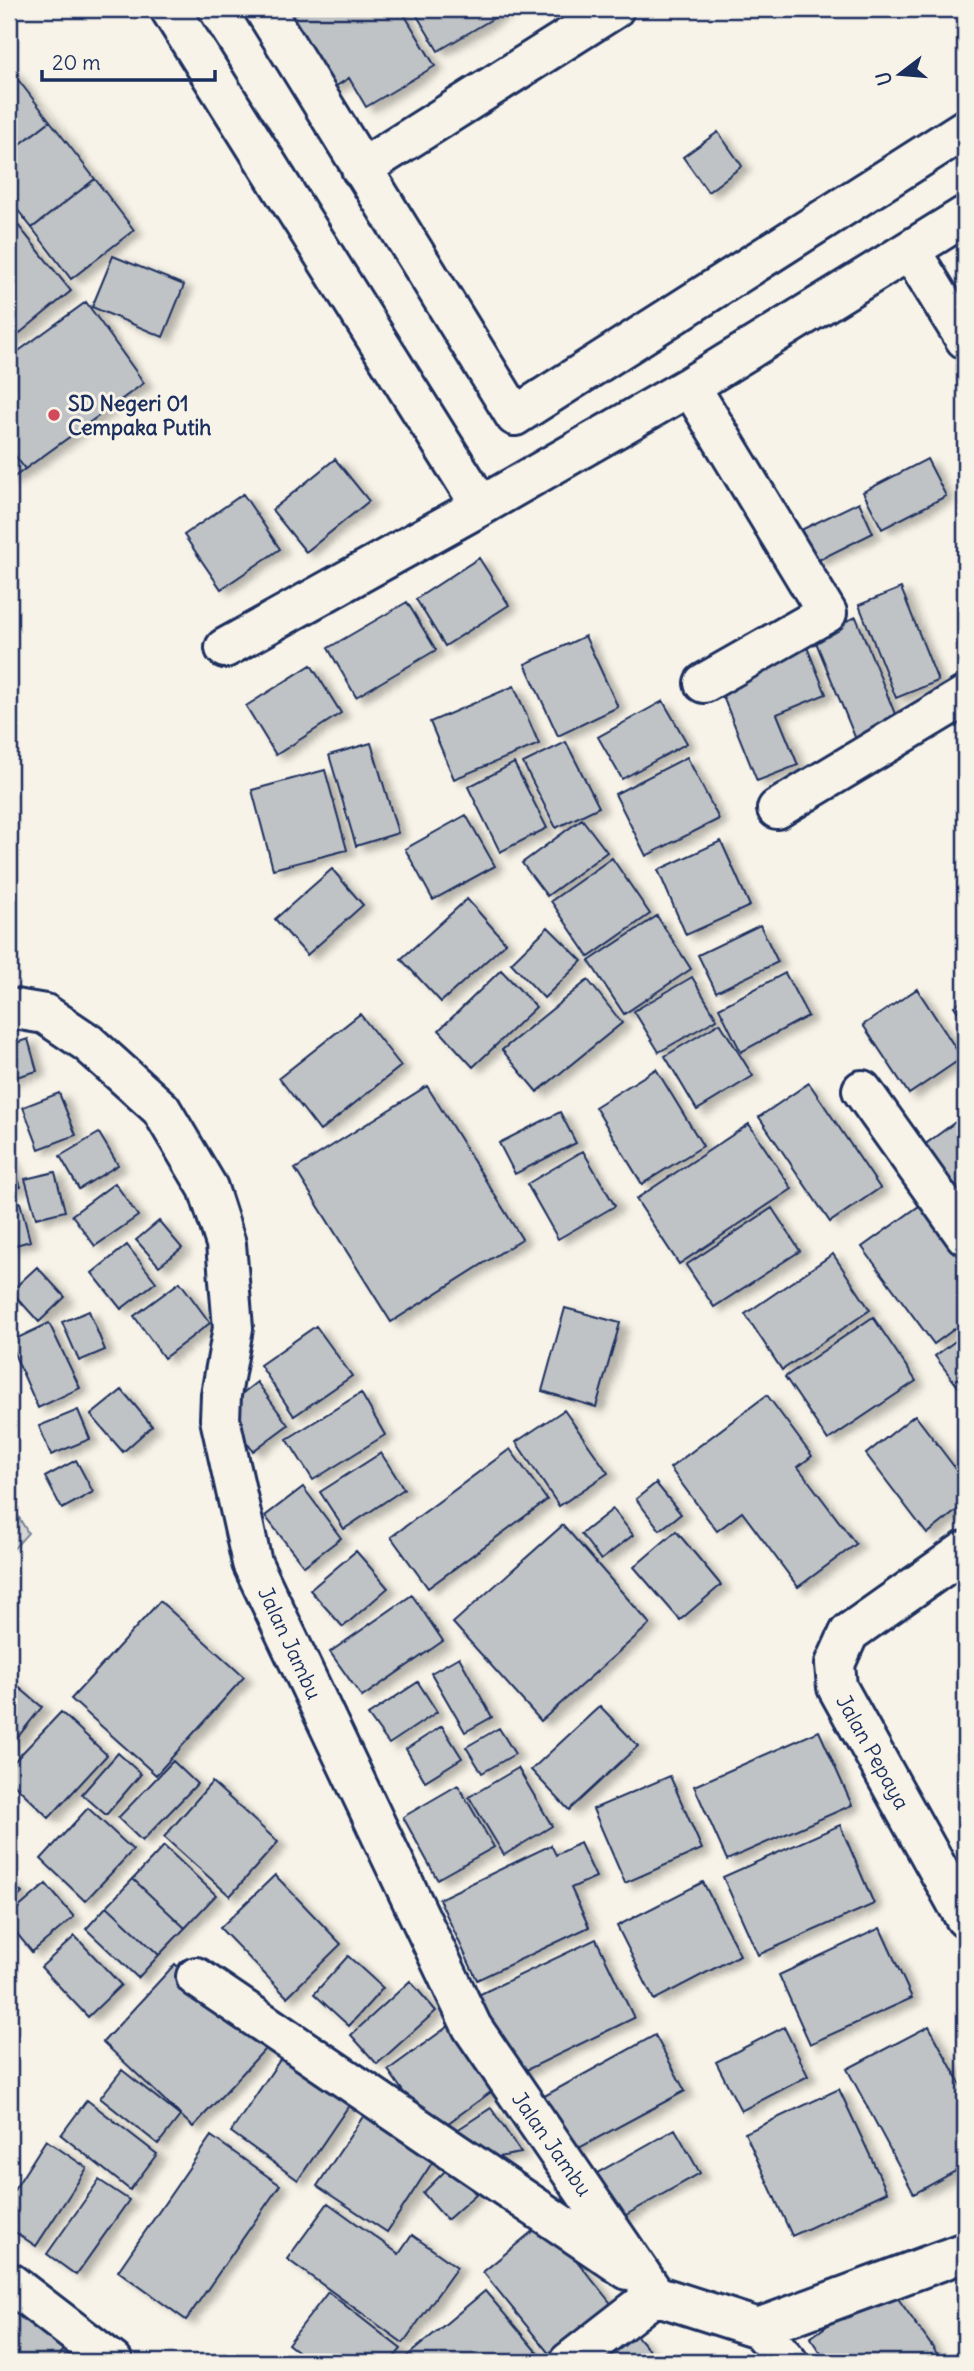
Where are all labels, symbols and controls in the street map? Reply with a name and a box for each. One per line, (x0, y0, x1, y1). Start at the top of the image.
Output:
scale bar (42, 38, 215, 82)
north arrow (866, 38, 936, 108)
text: 20 m (52, 49, 101, 76)
text: U (870, 69, 897, 88)
place label: SD Negeri 01 Cempaka Putih (68, 390, 211, 441)
marker: SD Negeri 01 Cempaka Putih (46, 407, 62, 423)
street label: Jalan Jambu (252, 1582, 328, 1704)
street label: Jalan Pepaya (830, 1690, 916, 1814)
street label: Jalan Jambu (506, 2087, 598, 2201)

